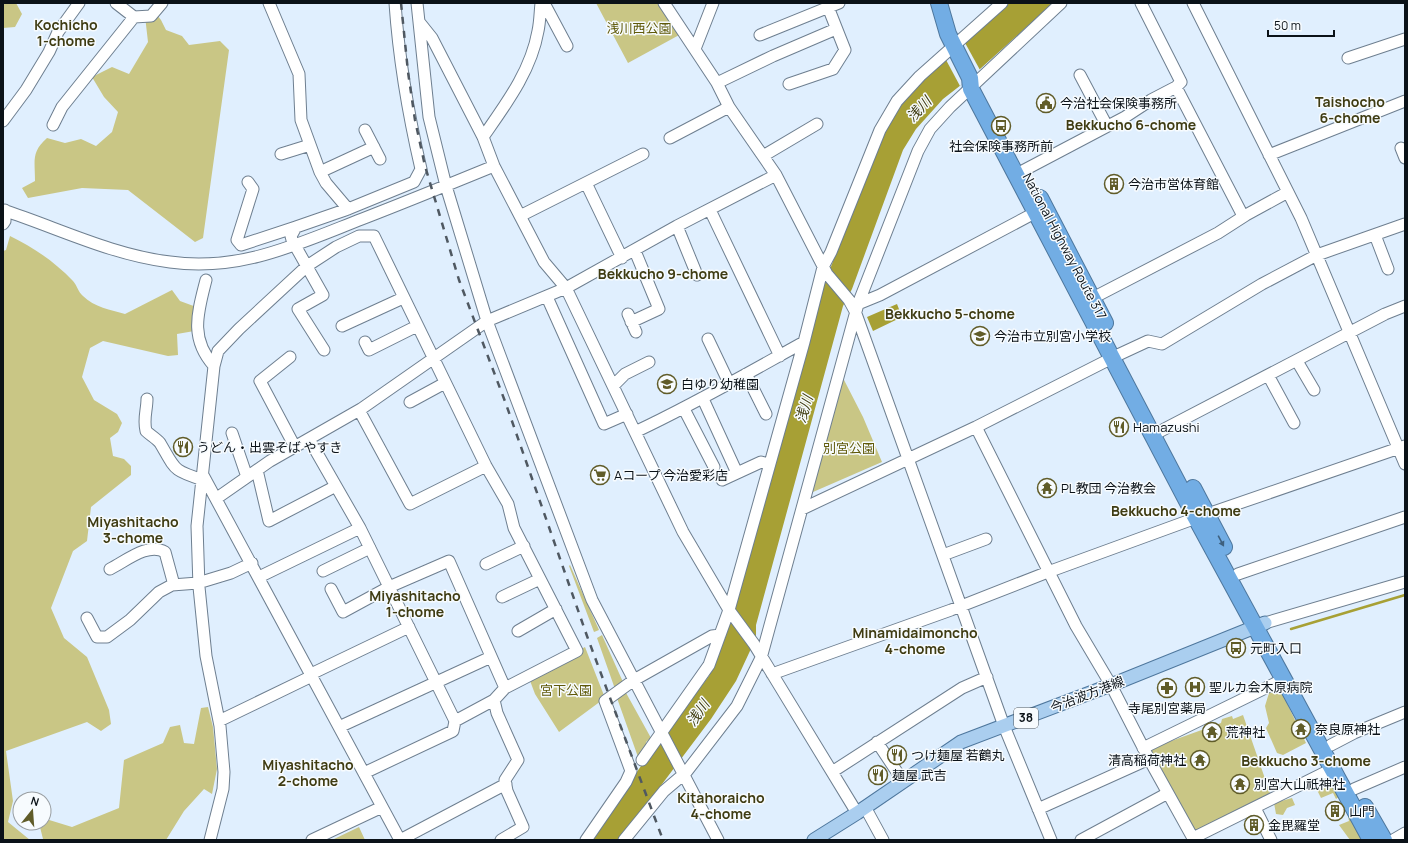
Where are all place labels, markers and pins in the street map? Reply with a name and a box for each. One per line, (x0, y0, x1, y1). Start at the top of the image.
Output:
public building icon: 今治社会保険事務所 (1035, 92, 1057, 114)
place label: 今治社会保険事務所 (1060, 94, 1177, 112)
bus stop icon: 社会保険事務所前 (990, 115, 1012, 137)
place label: 社会保険事務所前 (949, 137, 1053, 155)
building icon: 今治市営体育館 (1103, 173, 1125, 195)
place label: 今治市営体育館 (1128, 175, 1219, 193)
school or university icon: 今治市立別宮小学校 (969, 325, 991, 347)
place label: 今治市立別宮小学校 (994, 327, 1111, 345)
school or university icon: 白ゆり幼稚園 (656, 373, 678, 395)
place label: 白ゆり幼稚園 (681, 375, 759, 393)
restaurant icon: Hamazushi (1108, 416, 1130, 438)
place label: Hamazushi (1133, 418, 1200, 436)
restaurant icon: うどん・出雲そば やすき (172, 436, 194, 458)
place label: うどん・出雲そば やすき (197, 438, 343, 456)
supermarket icon: Aコープ 今治愛彩店 (589, 464, 611, 486)
place label: Aコープ 今治愛彩店 (614, 466, 728, 484)
temple icon: PL教団 今治教会 (1036, 477, 1058, 499)
place label: PL教団 今治教会 (1061, 479, 1156, 497)
bus stop icon: 元町入口 (1225, 637, 1247, 659)
place label: 元町入口 (1250, 639, 1302, 657)
hospital icon: 聖ルカ会木原病院 (1184, 676, 1206, 698)
pharmacy icon: 寺尾別宮薬局 (1156, 677, 1178, 699)
place label: 聖ルカ会木原病院 (1209, 678, 1313, 696)
place label: 寺尾別宮薬局 (1128, 699, 1206, 717)
temple icon: 奈良原神社 (1290, 718, 1312, 740)
place label: 奈良原神社 (1315, 720, 1380, 738)
temple icon: 荒神社 (1201, 721, 1223, 743)
place label: 荒神社 (1226, 723, 1265, 741)
restaurant icon: つけ麺屋 若鶴丸 (886, 744, 908, 766)
place label: つけ麺屋 若鶴丸 (911, 746, 1005, 764)
temple icon: 清高稲荷神社 (1189, 749, 1211, 771)
place label: 清高稲荷神社 (1108, 751, 1186, 769)
restaurant icon: 麺屋 武吉 (867, 764, 889, 786)
place label: 麺屋 武吉 (892, 766, 947, 784)
temple icon: 別宮大山祇神社 (1229, 773, 1251, 795)
place label: 別宮大山祇神社 (1254, 775, 1345, 793)
building icon: 山門 (1324, 800, 1346, 822)
place label: 山門 (1349, 802, 1375, 820)
building icon: 金毘羅堂 (1243, 814, 1265, 836)
place label: 金毘羅堂 (1268, 816, 1320, 834)

